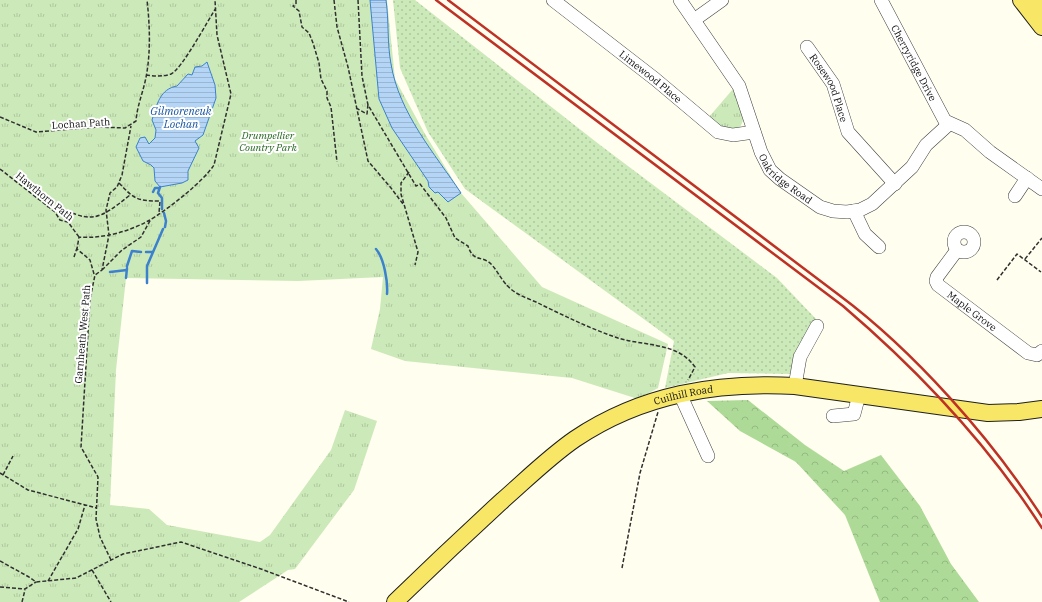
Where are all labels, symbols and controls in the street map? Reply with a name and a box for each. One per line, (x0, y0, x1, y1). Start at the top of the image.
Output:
street label: Cherryridge Drive (888, 23, 939, 103)
street label: Limewood Place (616, 48, 684, 106)
street label: Rosewood Place (807, 51, 850, 124)
water label: Gilmoreneuk Lochan (150, 104, 212, 131)
street label: Lochan Path (51, 115, 111, 132)
park label: Drumpellier Country Park (239, 129, 298, 154)
street label: Oakridge Road (756, 152, 815, 207)
street label: Hawthorn Path (13, 169, 76, 224)
street label: Garnheath West Path (72, 284, 93, 384)
street label: Maple Grove (944, 288, 999, 334)
street label: Cuilhill Road (652, 383, 714, 408)

